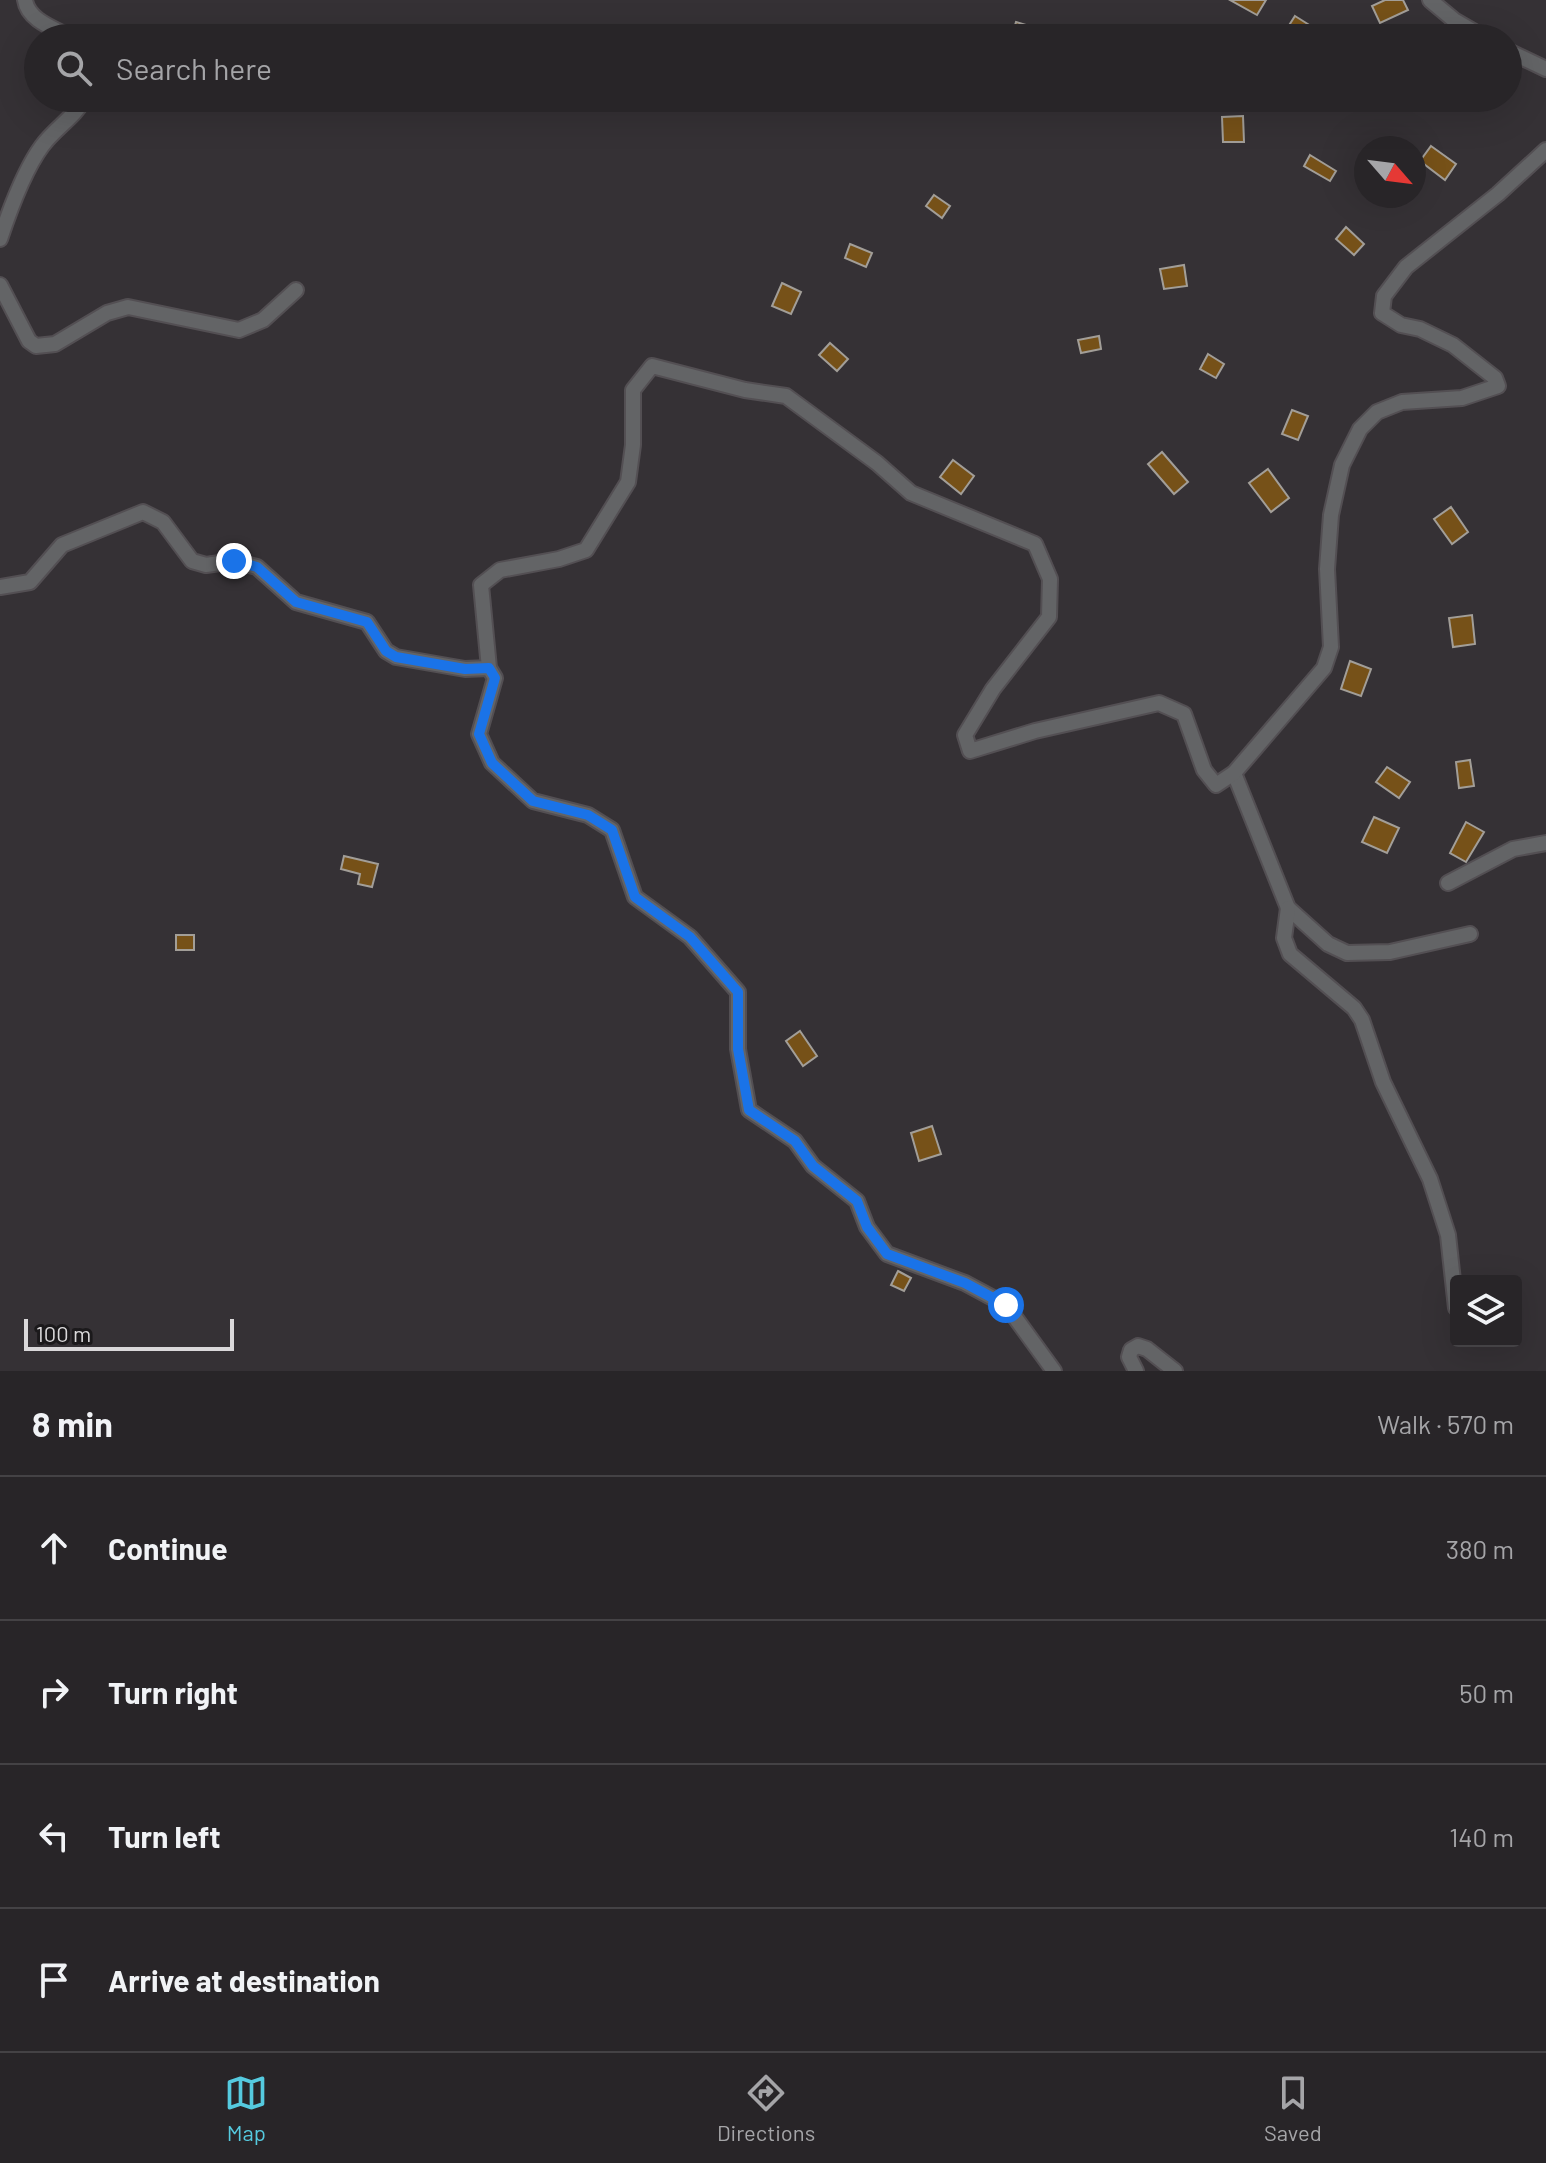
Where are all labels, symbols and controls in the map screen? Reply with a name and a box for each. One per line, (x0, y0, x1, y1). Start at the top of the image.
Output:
search box (24, 24, 1522, 112)
icon: search (52, 46, 96, 90)
text: Search here (116, 50, 272, 86)
north arrow (1354, 136, 1426, 208)
route end (216, 543, 252, 579)
map controls (1450, 1275, 1522, 1347)
button: layers (1450, 1275, 1522, 1347)
route start (988, 1287, 1024, 1323)
scale bar (24, 1315, 234, 1351)
text: 100 m (36, 1320, 91, 1346)
text: 8 min (32, 1403, 113, 1444)
text: Walk · 570 m (1377, 1408, 1514, 1439)
icon: ahead (32, 1526, 76, 1570)
text: Continue (108, 1530, 228, 1566)
text: 380 m (1446, 1533, 1514, 1564)
icon: right (32, 1670, 76, 1714)
text: Turn right (108, 1674, 238, 1710)
text: 50 m (1459, 1677, 1514, 1708)
icon: left (32, 1814, 76, 1858)
text: Turn left (108, 1818, 221, 1854)
text: 140 m (1449, 1821, 1514, 1852)
icon: arrive (32, 1958, 76, 2002)
text: Arrive at destination (108, 1962, 380, 1998)
tab: Map (224, 2071, 268, 2145)
tab: Directions (717, 2071, 815, 2145)
tab: Saved (1264, 2071, 1322, 2145)

